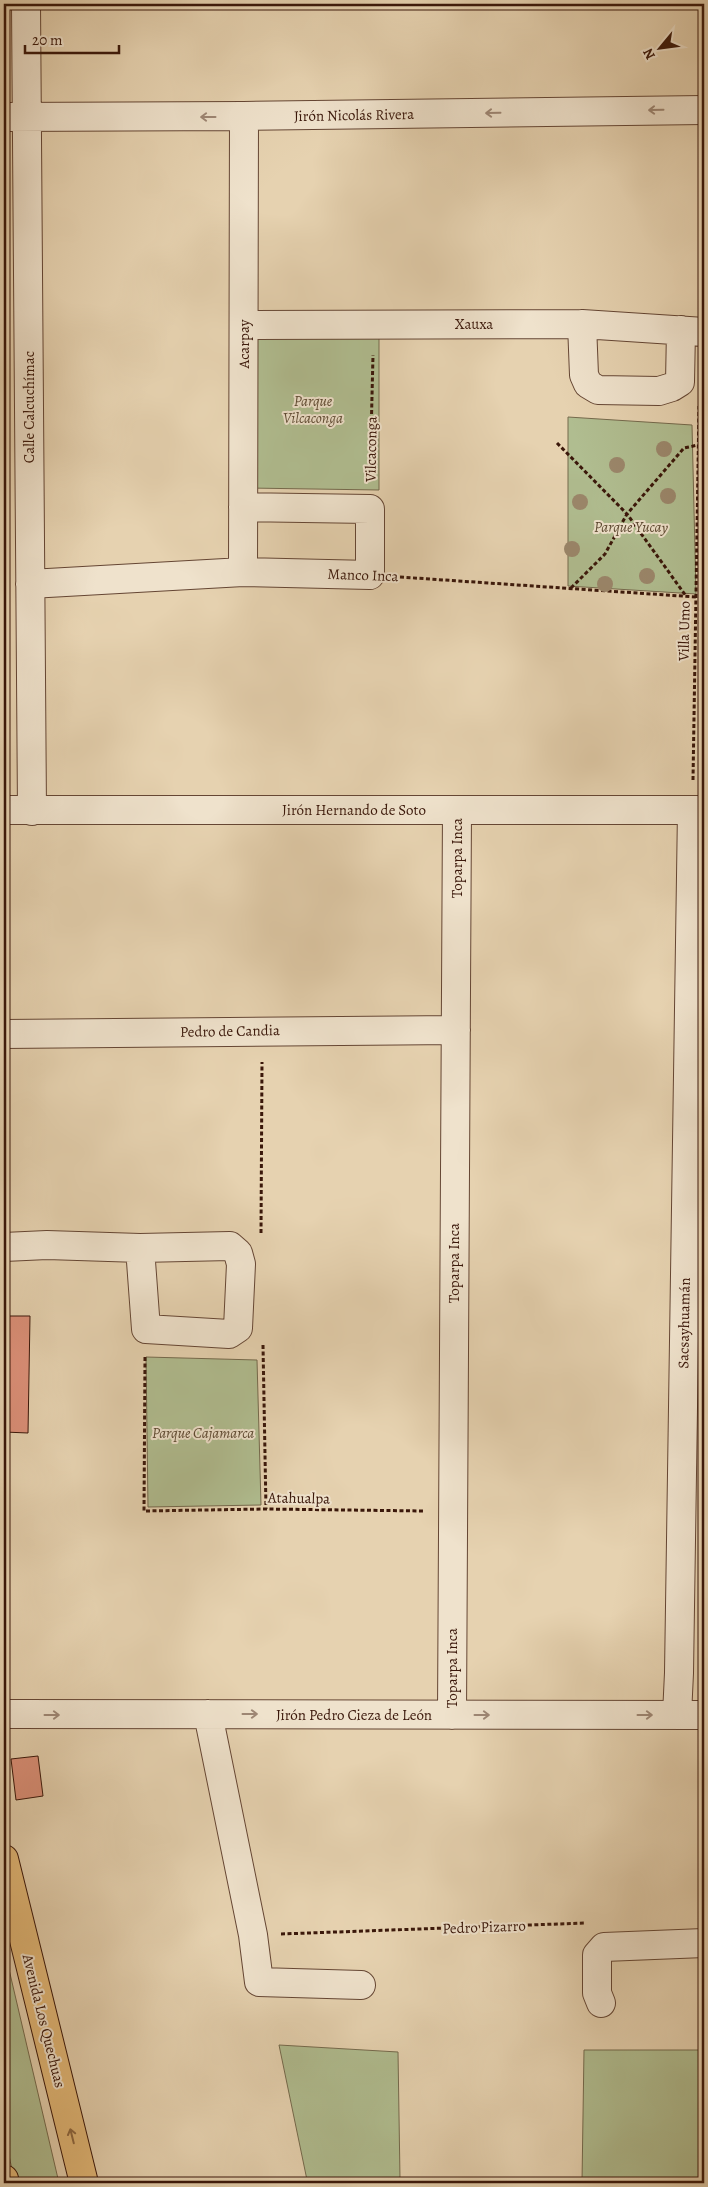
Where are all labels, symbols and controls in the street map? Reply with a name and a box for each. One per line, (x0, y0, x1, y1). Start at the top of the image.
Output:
scale bar (25, 22, 119, 54)
north arrow (636, 22, 686, 72)
text: 20 m (32, 30, 63, 50)
text: N (638, 45, 660, 63)
street label: Jirón Nicolás Rivera (294, 104, 414, 126)
one-way arrow (648, 106, 664, 115)
one-way arrow (485, 108, 502, 118)
one-way arrow (200, 112, 216, 122)
street label: Xauxa (455, 314, 493, 334)
street label: Acarpay (234, 319, 254, 369)
street label: Calle Calcuchímac (19, 351, 39, 463)
park label: Parque Vilcaconga (283, 391, 343, 428)
street label: Vilcaconga (360, 416, 382, 483)
park label: Parque Yucay (594, 517, 668, 537)
street label: Manco Inca (327, 564, 399, 586)
street label: Villa Umo (673, 601, 695, 662)
street label: Jirón Hernando de Soto (282, 800, 426, 820)
street label: Toparpa Inca (447, 818, 467, 898)
street label: Pedro de Candia (180, 1020, 280, 1042)
street label: Toparpa Inca (444, 1223, 464, 1303)
street label: Sacsayhuamán (673, 1277, 695, 1369)
park label: Parque Cajamarca (152, 1423, 254, 1443)
street label: Atahualpa (267, 1487, 330, 1509)
street label: Toparpa Inca (442, 1628, 462, 1708)
street label: Jirón Pedro Cieza de León (276, 1705, 432, 1725)
one-way arrow (242, 1709, 258, 1719)
one-way arrow (44, 1710, 60, 1720)
one-way arrow (474, 1710, 490, 1720)
one-way arrow (636, 1710, 653, 1720)
street label: Pedro Pizarro (442, 1916, 526, 1938)
street label: Avenida Los Quechuas (17, 1951, 70, 2090)
one-way arrow (67, 2128, 76, 2144)

